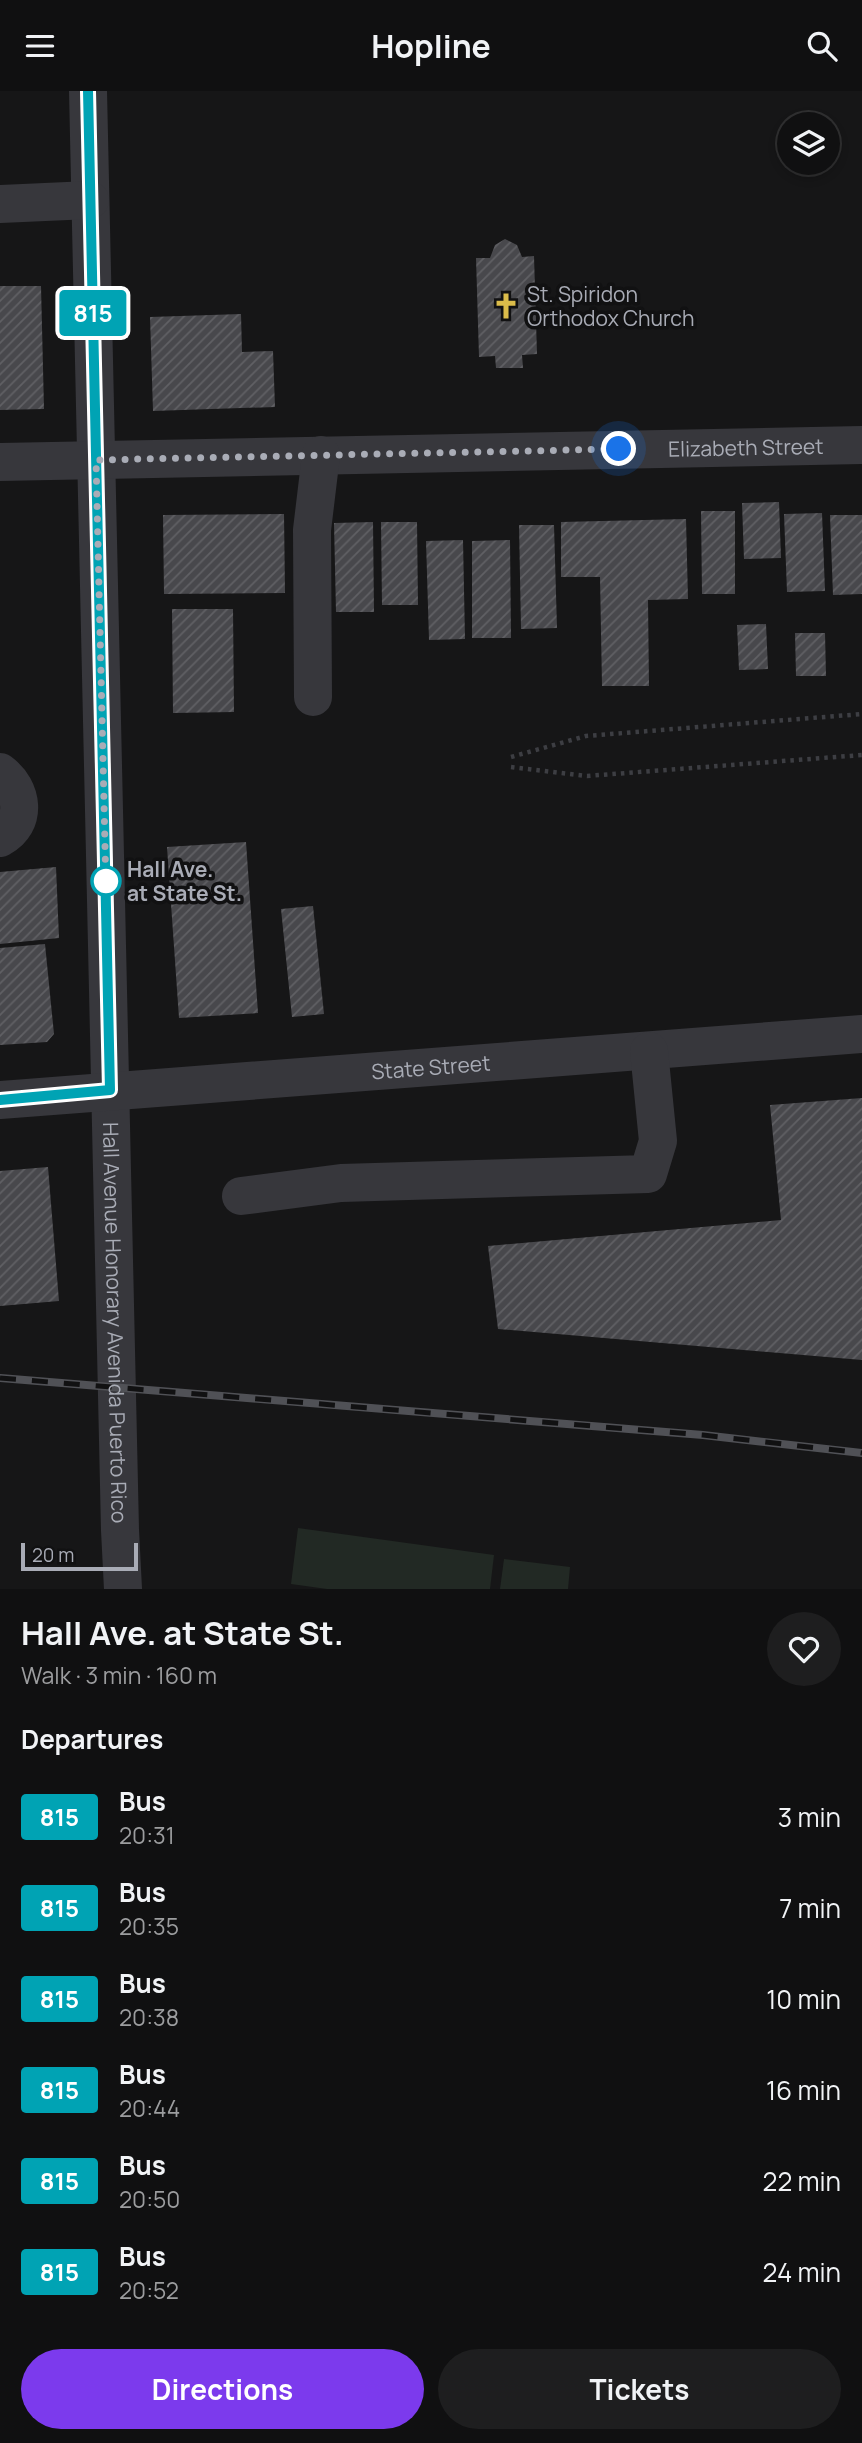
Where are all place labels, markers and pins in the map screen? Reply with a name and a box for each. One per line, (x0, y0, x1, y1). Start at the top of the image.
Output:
place label: St. Spiridon Orthodox Church (527, 280, 694, 332)
church icon: St. Spiridon Orthodox Church (491, 291, 521, 321)
place label: Hall Ave. at State St. (127, 855, 242, 907)
marker: Hall Ave. at State St. (91, 866, 121, 896)

